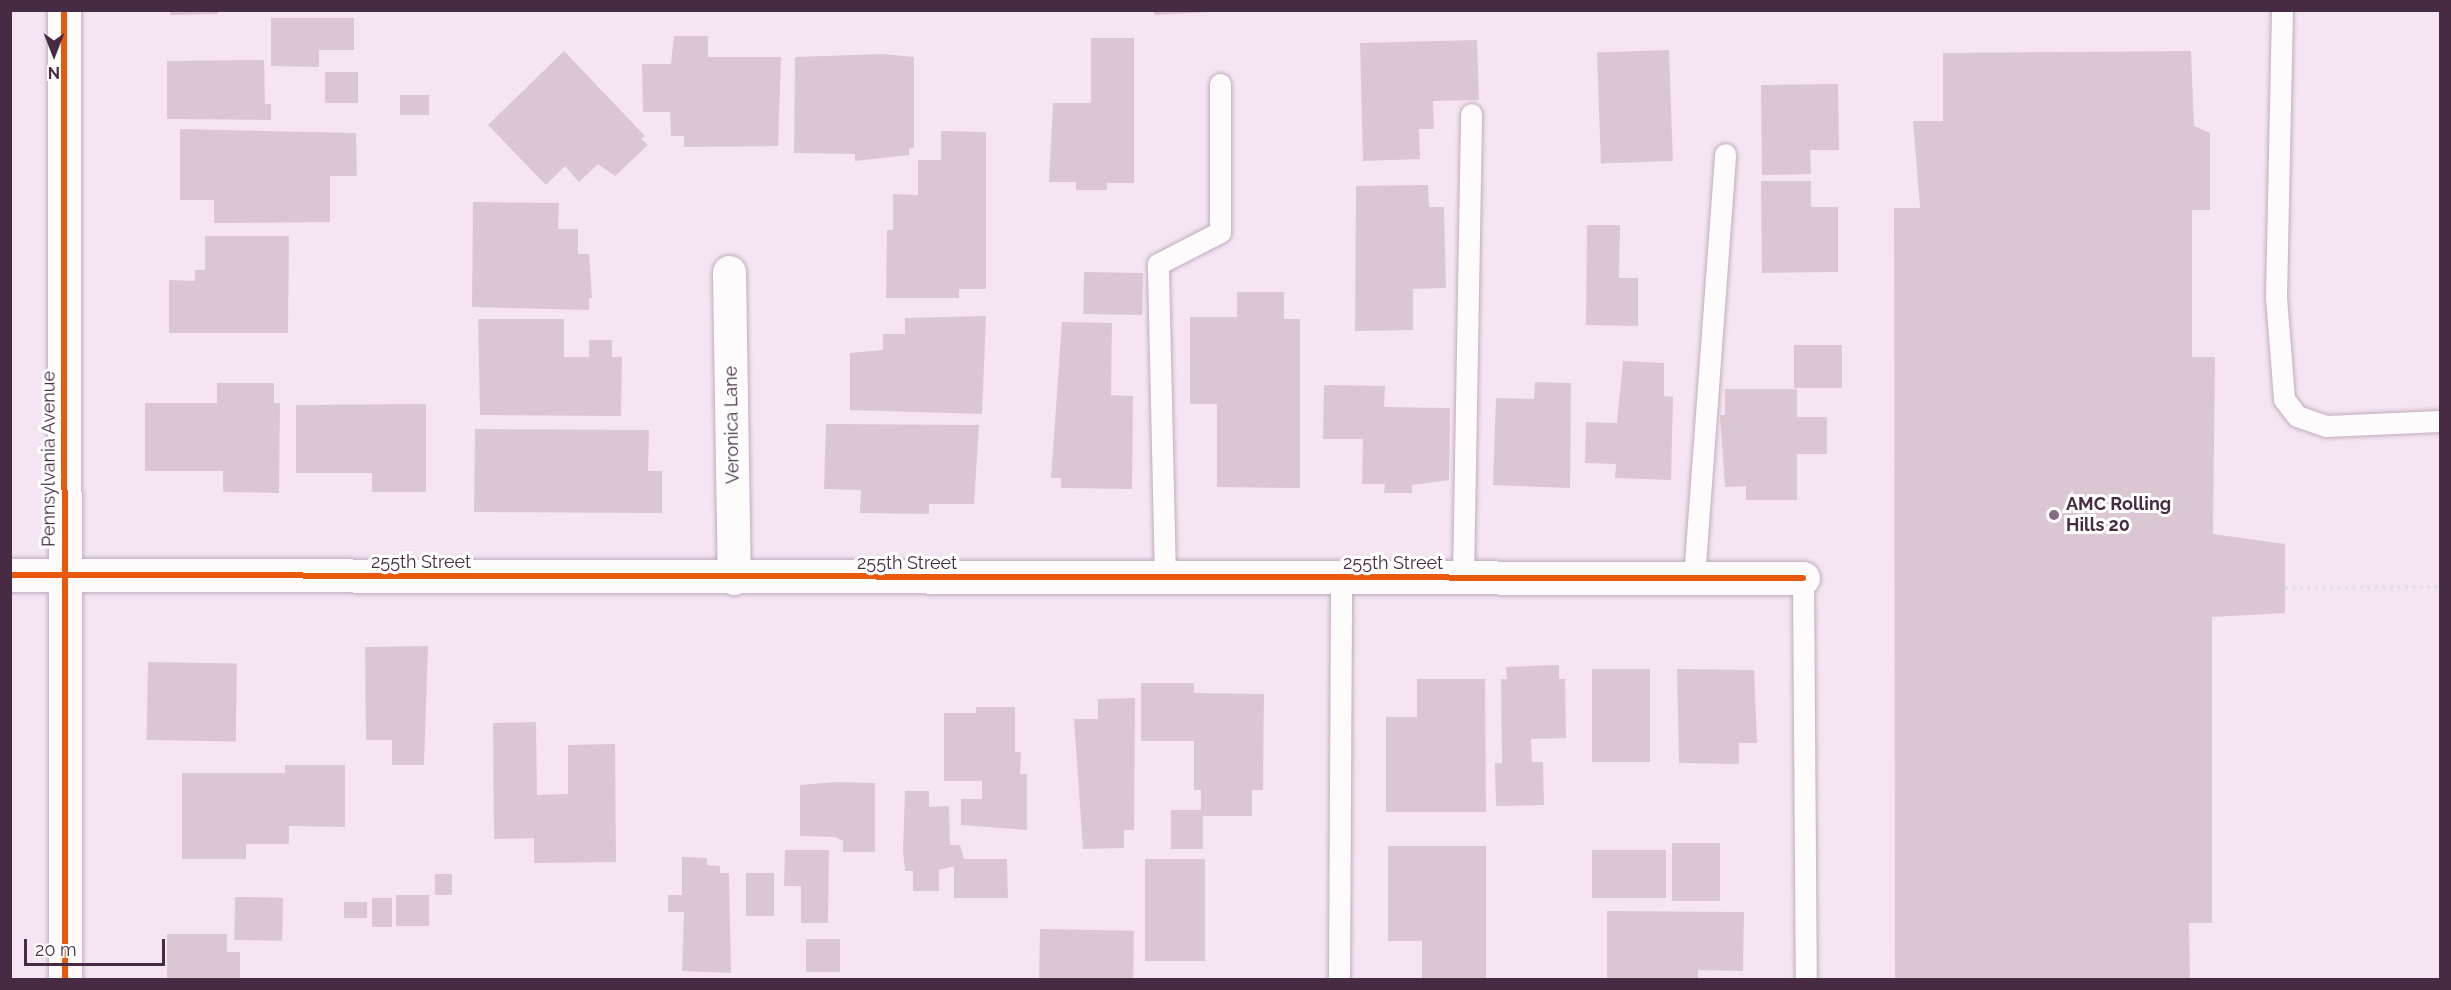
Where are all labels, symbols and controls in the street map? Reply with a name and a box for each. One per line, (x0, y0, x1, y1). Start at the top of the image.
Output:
north arrow (24, 24, 84, 84)
text: N (48, 63, 60, 82)
street label: Veronica Lane (720, 366, 744, 484)
street label: Pennsylvania Avenue (38, 371, 60, 547)
place label: AMC Rolling Hills 20 (2066, 494, 2171, 536)
marker: AMC Rolling Hills 20 (2047, 508, 2061, 522)
street label: 255th Street (371, 551, 471, 573)
street label: 255th Street (857, 552, 957, 574)
street label: 255th Street (1343, 552, 1443, 574)
scale bar (27, 927, 168, 965)
text: 20 m (35, 939, 77, 960)

